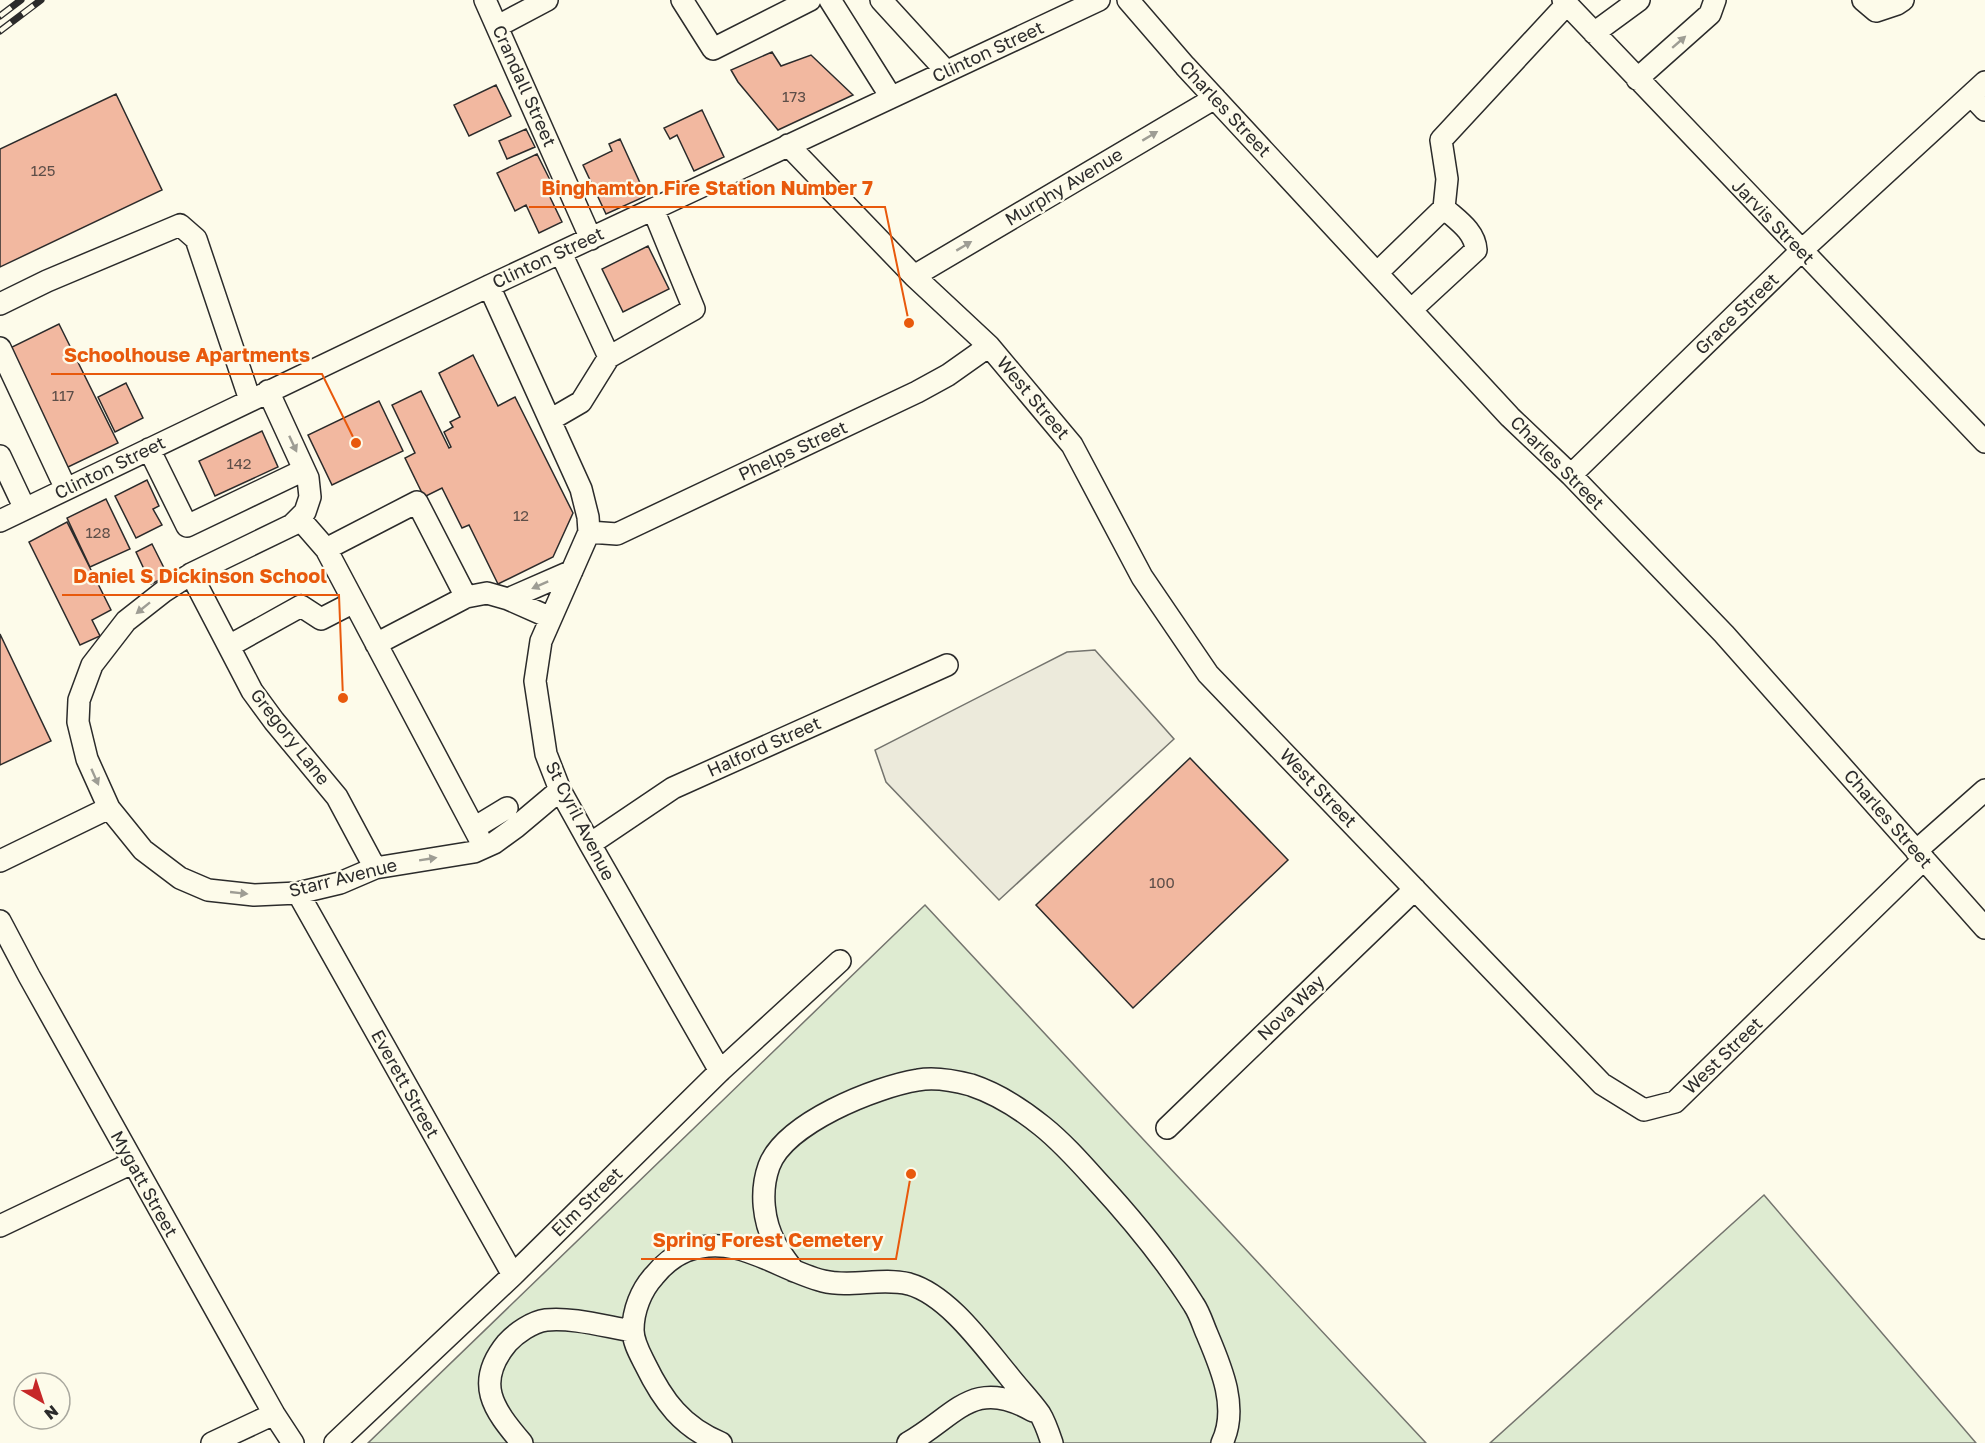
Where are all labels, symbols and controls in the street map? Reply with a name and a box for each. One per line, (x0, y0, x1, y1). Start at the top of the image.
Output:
street label: Clinton Street (928, 16, 1047, 87)
street label: Crandall Street (488, 21, 562, 150)
one-way arrow (1671, 36, 1686, 49)
street label: Charles Street (1175, 56, 1276, 161)
house number: 173 (782, 87, 806, 105)
one-way arrow (1142, 131, 1159, 141)
street label: Murphy Avenue (1001, 142, 1126, 230)
house number: 125 (31, 161, 55, 179)
callout: Binghamton Fire Station Number 7 (529, 169, 885, 207)
street label: Jarvis Street (1728, 174, 1820, 268)
text: Binghamton Fire Station Number 7 (541, 175, 873, 199)
street label: Clinton Street (488, 222, 607, 293)
one-way arrow (956, 240, 972, 251)
street label: Grace Street (1690, 268, 1783, 359)
callout: Schoolhouse Apartments (51, 336, 322, 374)
text: Schoolhouse Apartments (64, 342, 310, 366)
street label: West Street (993, 351, 1075, 443)
house number: 117 (52, 386, 74, 404)
street label: Charles Street (1506, 411, 1609, 514)
street label: Phelps Street (735, 415, 850, 485)
street label: Clinton Street (51, 431, 169, 503)
one-way arrow (288, 436, 297, 453)
house number: 142 (226, 454, 252, 472)
house number: 12 (513, 506, 529, 524)
house number: 128 (85, 523, 111, 541)
callout: Daniel S Dickinson School (62, 557, 339, 595)
text: Daniel S Dickinson School (73, 563, 327, 587)
one-way arrow (530, 580, 548, 590)
one-way arrow (135, 601, 151, 614)
street label: Gregory Lane (246, 684, 335, 789)
street label: Halford Street (703, 711, 824, 781)
street label: West Street (1276, 743, 1362, 831)
street label: St Cyril Avenue (541, 757, 620, 884)
street label: Charles Street (1840, 764, 1938, 872)
one-way arrow (91, 769, 100, 786)
street label: Starr Avenue (286, 853, 399, 901)
one-way arrow (419, 854, 438, 863)
house number: 100 (1149, 873, 1175, 891)
one-way arrow (229, 888, 248, 898)
street label: Nova Way (1252, 970, 1328, 1045)
street label: West Street (1678, 1012, 1766, 1098)
street label: Everett Street (367, 1026, 445, 1141)
street label: Mygatt Street (107, 1126, 183, 1241)
street label: Elm Street (546, 1162, 626, 1241)
callout: Spring Forest Cemetery (641, 1221, 896, 1259)
text: Spring Forest Cemetery (653, 1227, 883, 1251)
north arrow (12, 1371, 72, 1431)
text: N (40, 1401, 62, 1424)

